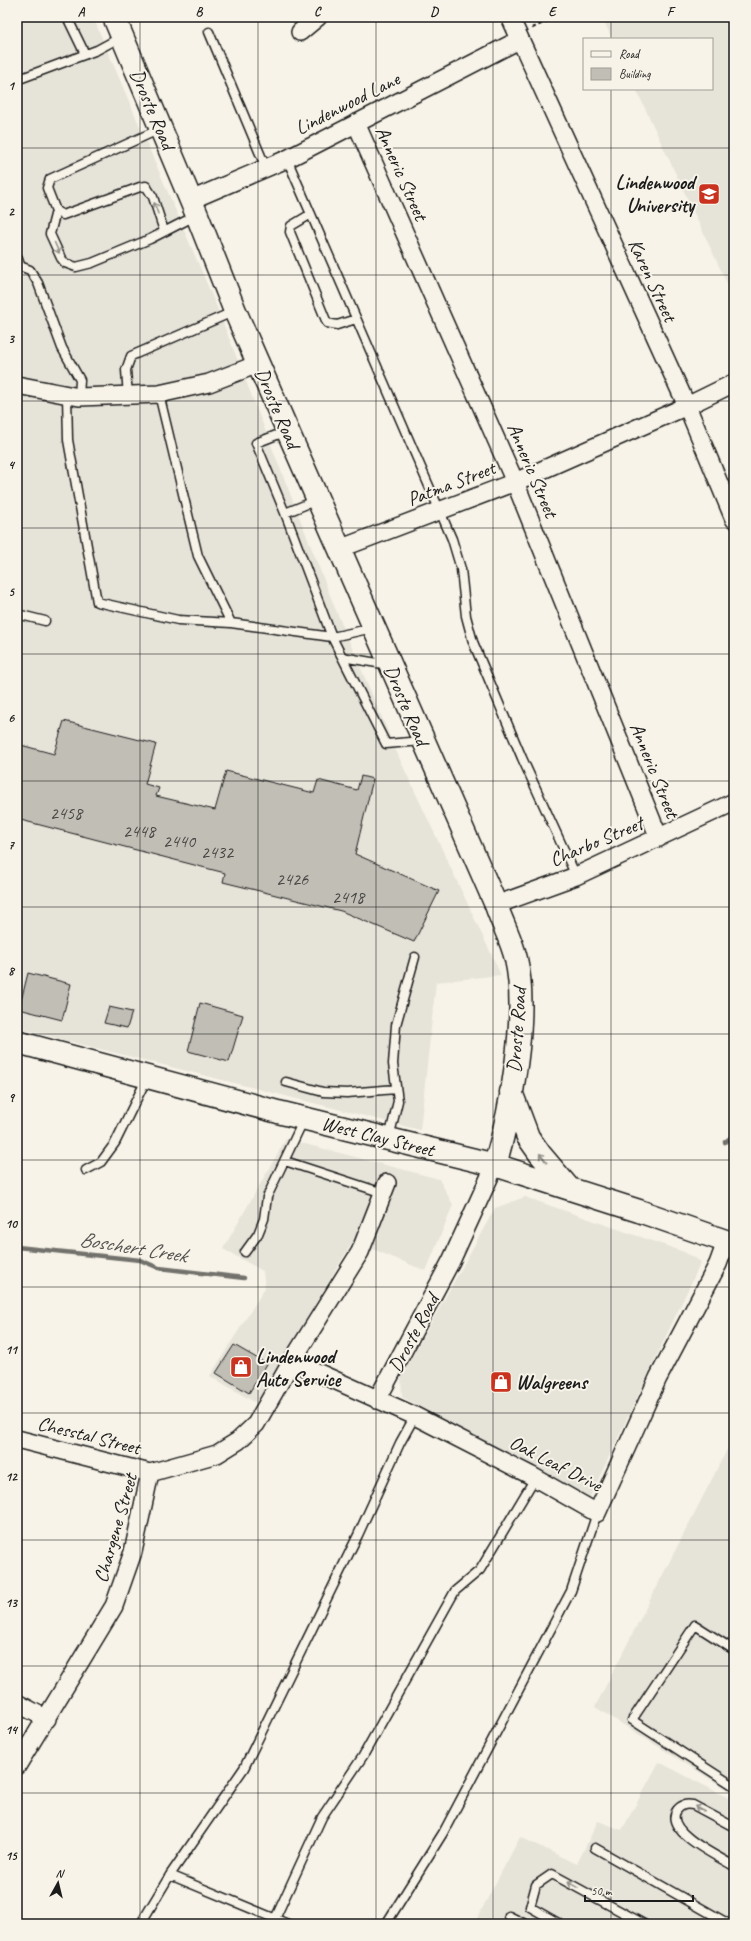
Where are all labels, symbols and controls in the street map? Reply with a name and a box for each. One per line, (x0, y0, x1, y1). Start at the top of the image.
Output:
text: A (78, 4, 86, 20)
text: B (196, 4, 204, 20)
text: C (314, 4, 322, 20)
text: D (430, 4, 439, 20)
text: E (549, 4, 558, 20)
text: F (667, 4, 676, 20)
legend (583, 38, 713, 90)
text: Road (619, 46, 641, 62)
street label: Droste Road (124, 65, 182, 156)
street label: Lindenwood Lane (291, 66, 405, 140)
text: Building (619, 66, 651, 82)
text: 1 (8, 78, 16, 94)
street label: Anneric Street (370, 122, 434, 226)
place label: Lindenwood University (615, 170, 698, 218)
school or university icon: Lindenwood University (696, 181, 722, 207)
one-way arrow (152, 202, 160, 214)
text: 2 (8, 204, 15, 220)
street label: Karen Street (622, 235, 684, 328)
one-way arrow (54, 242, 61, 254)
text: 3 (8, 331, 15, 347)
street label: Droste Road (249, 364, 307, 455)
street label: Anneric Street (501, 419, 565, 523)
street label: Patma Street (404, 454, 501, 512)
text: 4 (8, 457, 16, 473)
text: 5 (8, 584, 15, 600)
street label: Droste Road (378, 661, 436, 752)
text: 6 (8, 710, 15, 726)
street label: Anneric Street (624, 719, 686, 824)
house number: 2458 (50, 802, 84, 824)
street label: Charbo Street (546, 809, 650, 872)
house number: 2448 (123, 820, 157, 842)
house number: 2440 (163, 830, 197, 852)
text: 7 (8, 837, 15, 853)
house number: 2432 (201, 841, 235, 863)
house number: 2426 (276, 868, 309, 890)
house number: 2418 (332, 886, 366, 908)
text: 8 (8, 963, 16, 979)
street label: Droste Road (501, 984, 532, 1073)
text: 9 (8, 1090, 15, 1106)
street label: West Clay Street (319, 1110, 439, 1163)
one-way arrow (538, 1152, 547, 1163)
text: 10 (5, 1216, 18, 1232)
water label: Boschert Creek (78, 1226, 191, 1269)
street label: Droste Road (382, 1287, 446, 1377)
text: 11 (5, 1342, 19, 1358)
place label: Lindenwood Auto Service (256, 1344, 342, 1392)
shop icon: Lindenwood Auto Service (228, 1354, 254, 1380)
shop icon: Walgreens (488, 1369, 514, 1395)
place label: Walgreens (516, 1370, 589, 1395)
street label: Chesstal Street (35, 1411, 145, 1461)
street label: Oak Leaf Drive (505, 1429, 608, 1498)
text: 12 (5, 1469, 18, 1485)
street label: Chargene Street (88, 1469, 144, 1585)
text: 13 (5, 1595, 18, 1611)
text: 14 (5, 1722, 19, 1738)
one-way arrow (694, 1804, 706, 1812)
text: 15 (5, 1848, 18, 1864)
north arrow (38, 1863, 78, 1903)
text: N (55, 1866, 66, 1881)
scale bar (585, 1877, 693, 1903)
one-way arrow (567, 1881, 579, 1889)
text: 50 m (591, 1883, 613, 1899)

